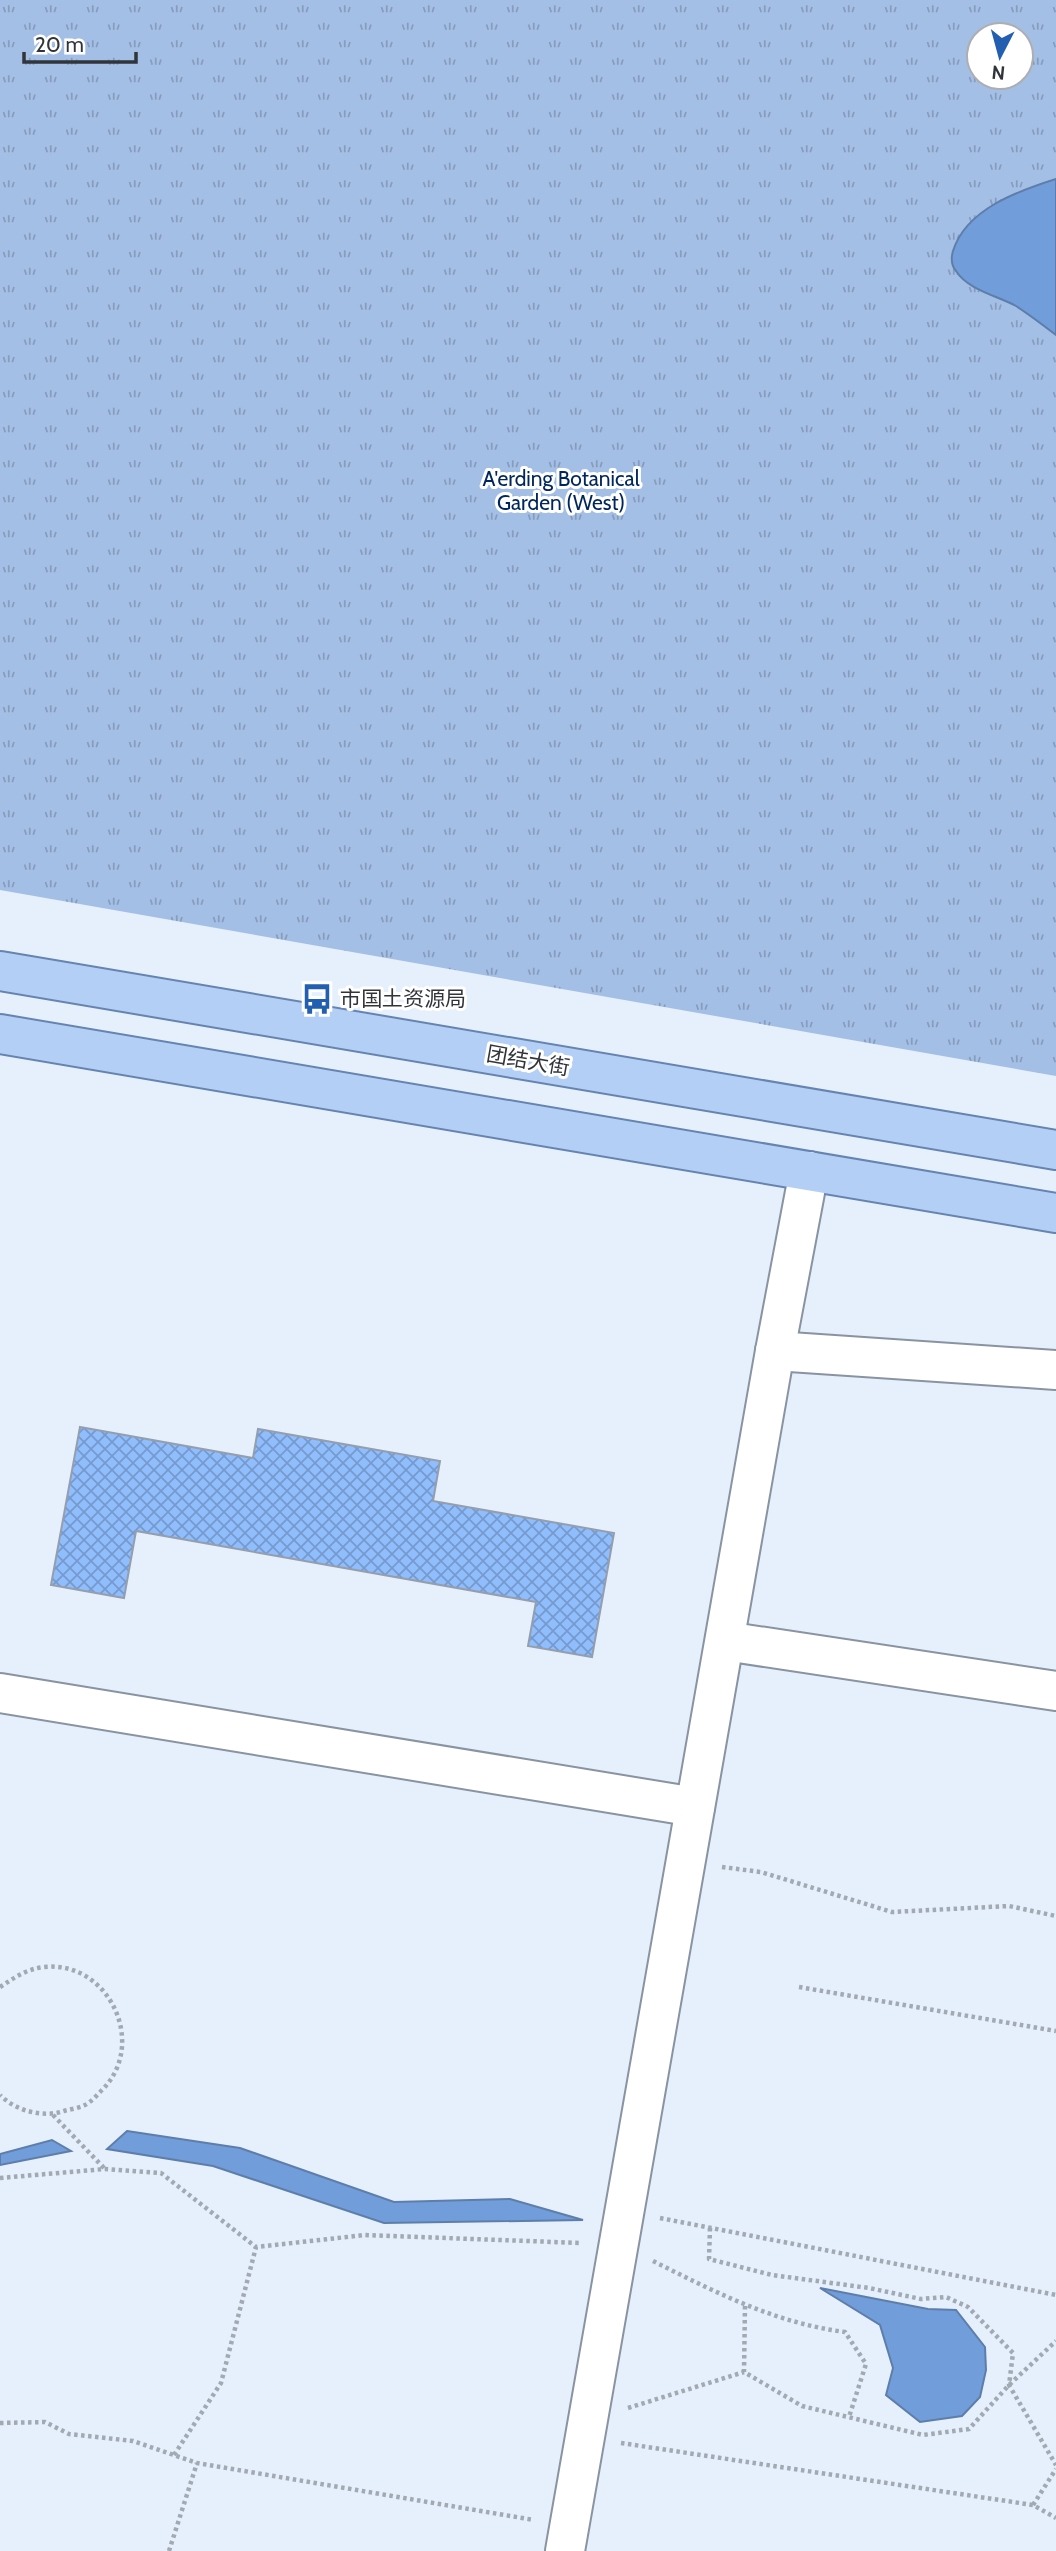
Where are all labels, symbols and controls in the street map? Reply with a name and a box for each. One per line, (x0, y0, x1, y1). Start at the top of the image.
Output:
scale bar (24, 21, 136, 65)
north arrow (965, 21, 1035, 91)
text: 20 m (35, 32, 84, 57)
text: N (990, 60, 1006, 85)
park label: A'erding Botanical Garden (West) (482, 466, 640, 515)
bus stop icon: 市国土资源局 (300, 982, 334, 1016)
place label: 市国土资源局 (340, 986, 466, 1011)
street label: 团结大街 (485, 1041, 572, 1080)

